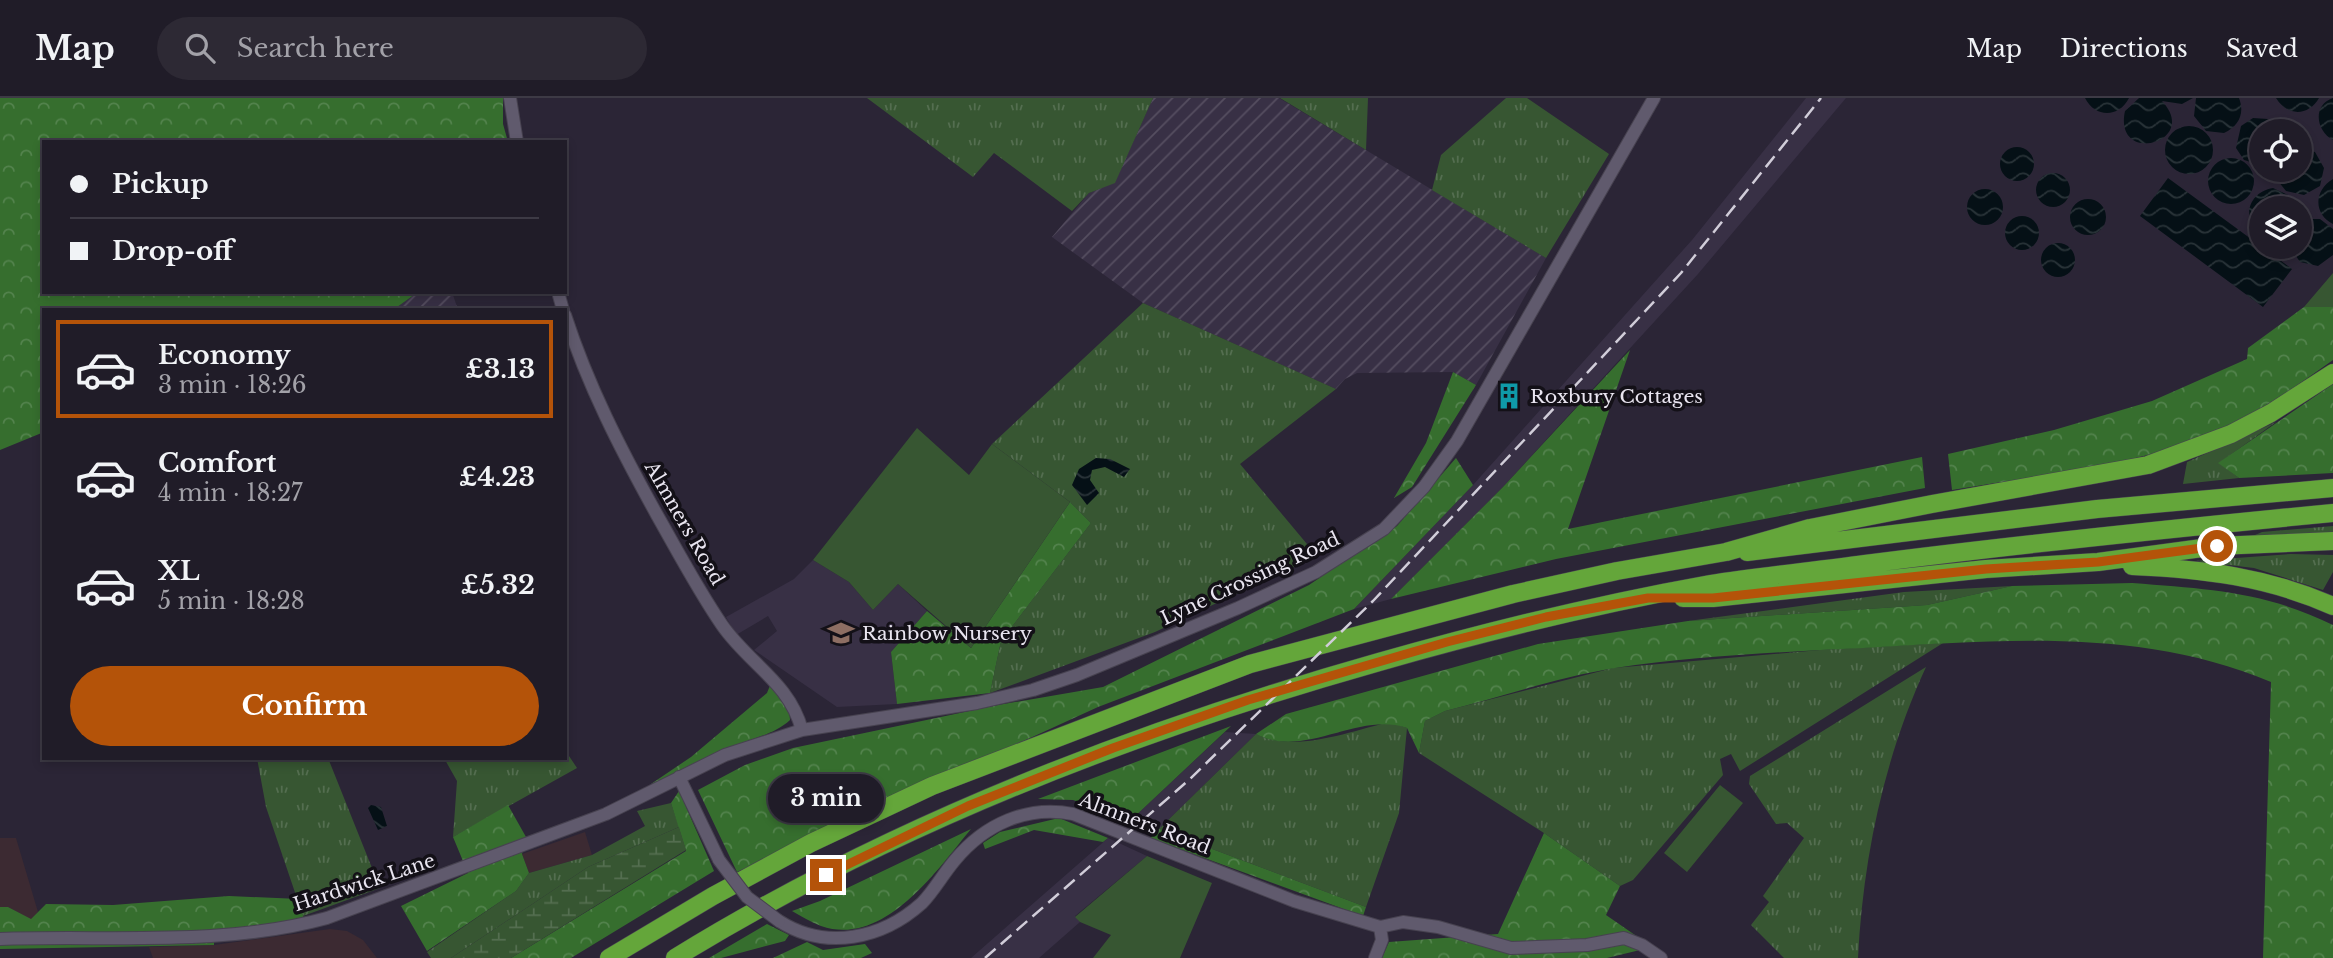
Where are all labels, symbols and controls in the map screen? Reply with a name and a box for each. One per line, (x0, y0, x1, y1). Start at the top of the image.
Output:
search box (157, 17, 647, 80)
text: Map (35, 28, 115, 69)
icon: search (181, 29, 219, 67)
text: Search here (237, 32, 394, 64)
text: Map (1966, 34, 2022, 63)
text: Directions (2060, 34, 2188, 63)
text: Saved (2226, 34, 2298, 63)
map controls (2249, 119, 2312, 259)
button: locate (2249, 119, 2312, 182)
text: Pickup (112, 168, 209, 200)
button: layers (2249, 196, 2312, 259)
text: Drop-off (112, 235, 233, 267)
icon: car (74, 338, 137, 401)
text: Economy (158, 339, 291, 371)
text: £3.13 (465, 353, 535, 385)
text: 3 min · 18:26 (158, 371, 307, 399)
building icon: Roxbury Cottages (1494, 381, 1524, 411)
place label: Roxbury Cottages (1530, 385, 1703, 408)
icon: car (74, 446, 137, 509)
text: Comfort (158, 447, 276, 479)
street label: Almners Road (639, 456, 729, 589)
text: £4.23 (459, 461, 535, 493)
text: 4 min · 18:27 (158, 479, 303, 507)
street label: Lyne Crossing Road (1157, 527, 1343, 630)
route start (2201, 530, 2233, 562)
icon: car (74, 554, 137, 617)
text: XL (158, 555, 200, 587)
text: £5.32 (461, 569, 535, 601)
text: 5 min · 18:28 (158, 587, 305, 615)
school or university icon: Rainbow Nursery (826, 618, 856, 648)
place label: Rainbow Nursery (862, 622, 1032, 645)
button: Confirm (70, 666, 539, 746)
callout: 3 min (768, 774, 884, 822)
text: 3 min (790, 784, 862, 812)
street label: Almners Road (1075, 787, 1214, 859)
street label: Hardwick Lane (290, 849, 438, 916)
route end (810, 859, 842, 891)

